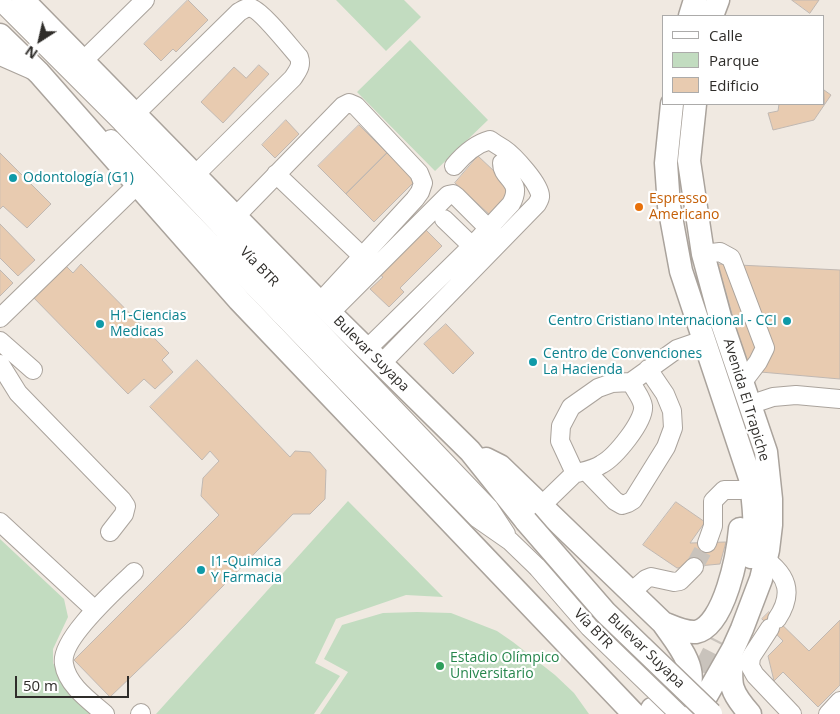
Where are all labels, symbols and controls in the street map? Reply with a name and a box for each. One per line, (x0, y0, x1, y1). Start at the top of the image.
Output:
north arrow (15, 15, 65, 65)
legend (662, 15, 825, 105)
text: Calle (709, 25, 743, 45)
text: N (21, 42, 41, 64)
text: Parque (709, 50, 759, 70)
text: Edificio (709, 75, 759, 95)
place label: Odontología (G1) (23, 170, 134, 186)
marker: Odontología (G1) (7, 172, 19, 184)
place label: Espresso Americano (649, 191, 719, 223)
marker: Espresso Americano (633, 201, 645, 213)
street label: Vía BTR (236, 244, 282, 290)
place label: H1-Ciencias Medicas (110, 308, 186, 341)
street label: Bulevar Suyapa (330, 313, 412, 395)
place label: Centro Cristiano Internacional - CCI (548, 313, 777, 329)
marker: Centro Cristiano Internacional - CCI (781, 315, 793, 327)
marker: H1-Ciencias Medicas (94, 318, 106, 330)
street label: Avenida El Trapiche (719, 337, 773, 463)
place label: Centro de Convenciones La Hacienda (543, 346, 702, 378)
marker: Centro de Convenciones La Hacienda (527, 356, 539, 368)
place label: I1-Quimica Y Farmacia (211, 554, 282, 586)
marker: I1-Quimica Y Farmacia (195, 564, 207, 576)
street label: Vía BTR (570, 606, 616, 652)
street label: Bulevar Suyapa (604, 610, 688, 692)
place label: Estadio Olímpico Universitario (450, 650, 560, 682)
marker: Estadio Olímpico Universitario (434, 660, 446, 672)
scale bar (18, 666, 131, 698)
text: 50 m (23, 675, 58, 695)

